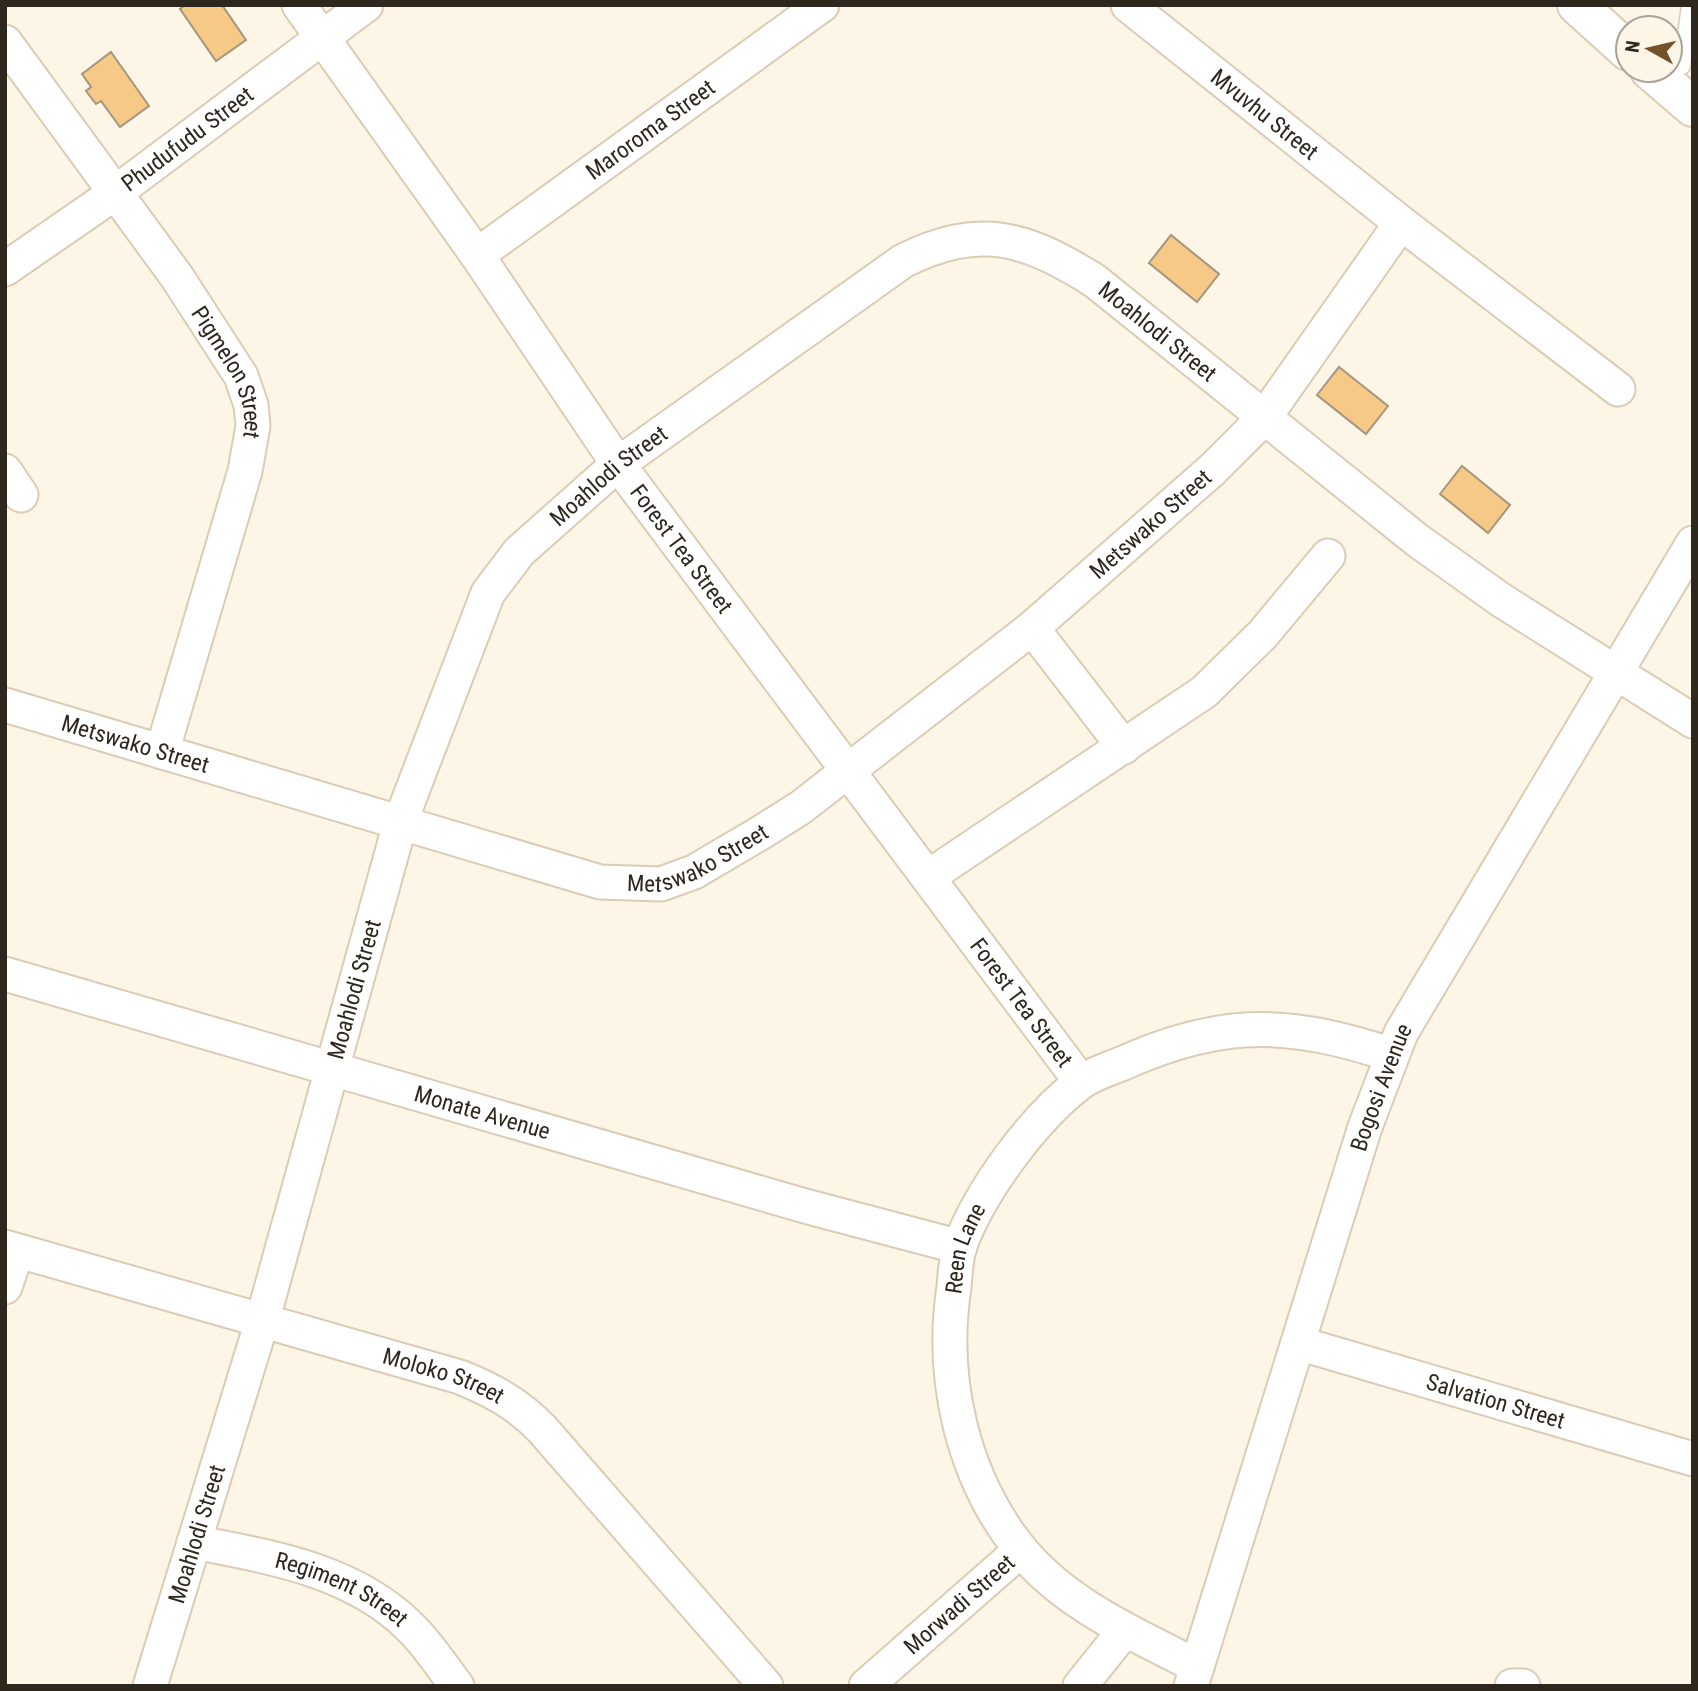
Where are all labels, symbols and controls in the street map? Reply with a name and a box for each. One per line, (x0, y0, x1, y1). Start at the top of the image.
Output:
north arrow (1614, 14, 1684, 84)
text: N (1620, 39, 1645, 54)
street label: Mvuvhu Street (1205, 64, 1324, 166)
street label: Maroroma Street (581, 74, 720, 186)
street label: Phudufudu Street (116, 81, 259, 197)
street label: Moahlodi Street (1093, 276, 1222, 387)
street label: Pigmelon Street (186, 301, 267, 441)
street label: Moahlodi Street (545, 420, 673, 532)
street label: Metswako Street (1085, 464, 1217, 585)
street label: Forest Tea Street (624, 479, 738, 619)
street label: Metswako Street (58, 710, 212, 779)
street label: Metswako Street (626, 819, 773, 898)
street label: Moahlodi Street (322, 917, 387, 1062)
street label: Forest Tea Street (964, 933, 1078, 1073)
street label: Bogosi Avenue (1345, 1019, 1418, 1155)
street label: Monate Avenue (411, 1080, 553, 1145)
street label: Reen Lane (940, 1198, 992, 1296)
street label: Moloko Street (380, 1343, 509, 1410)
street label: Salvation Street (1423, 1368, 1568, 1435)
street label: Moahlodi Street (163, 1461, 231, 1607)
street label: Regiment Street (272, 1547, 413, 1632)
street label: Morwadi Street (899, 1549, 1020, 1660)

